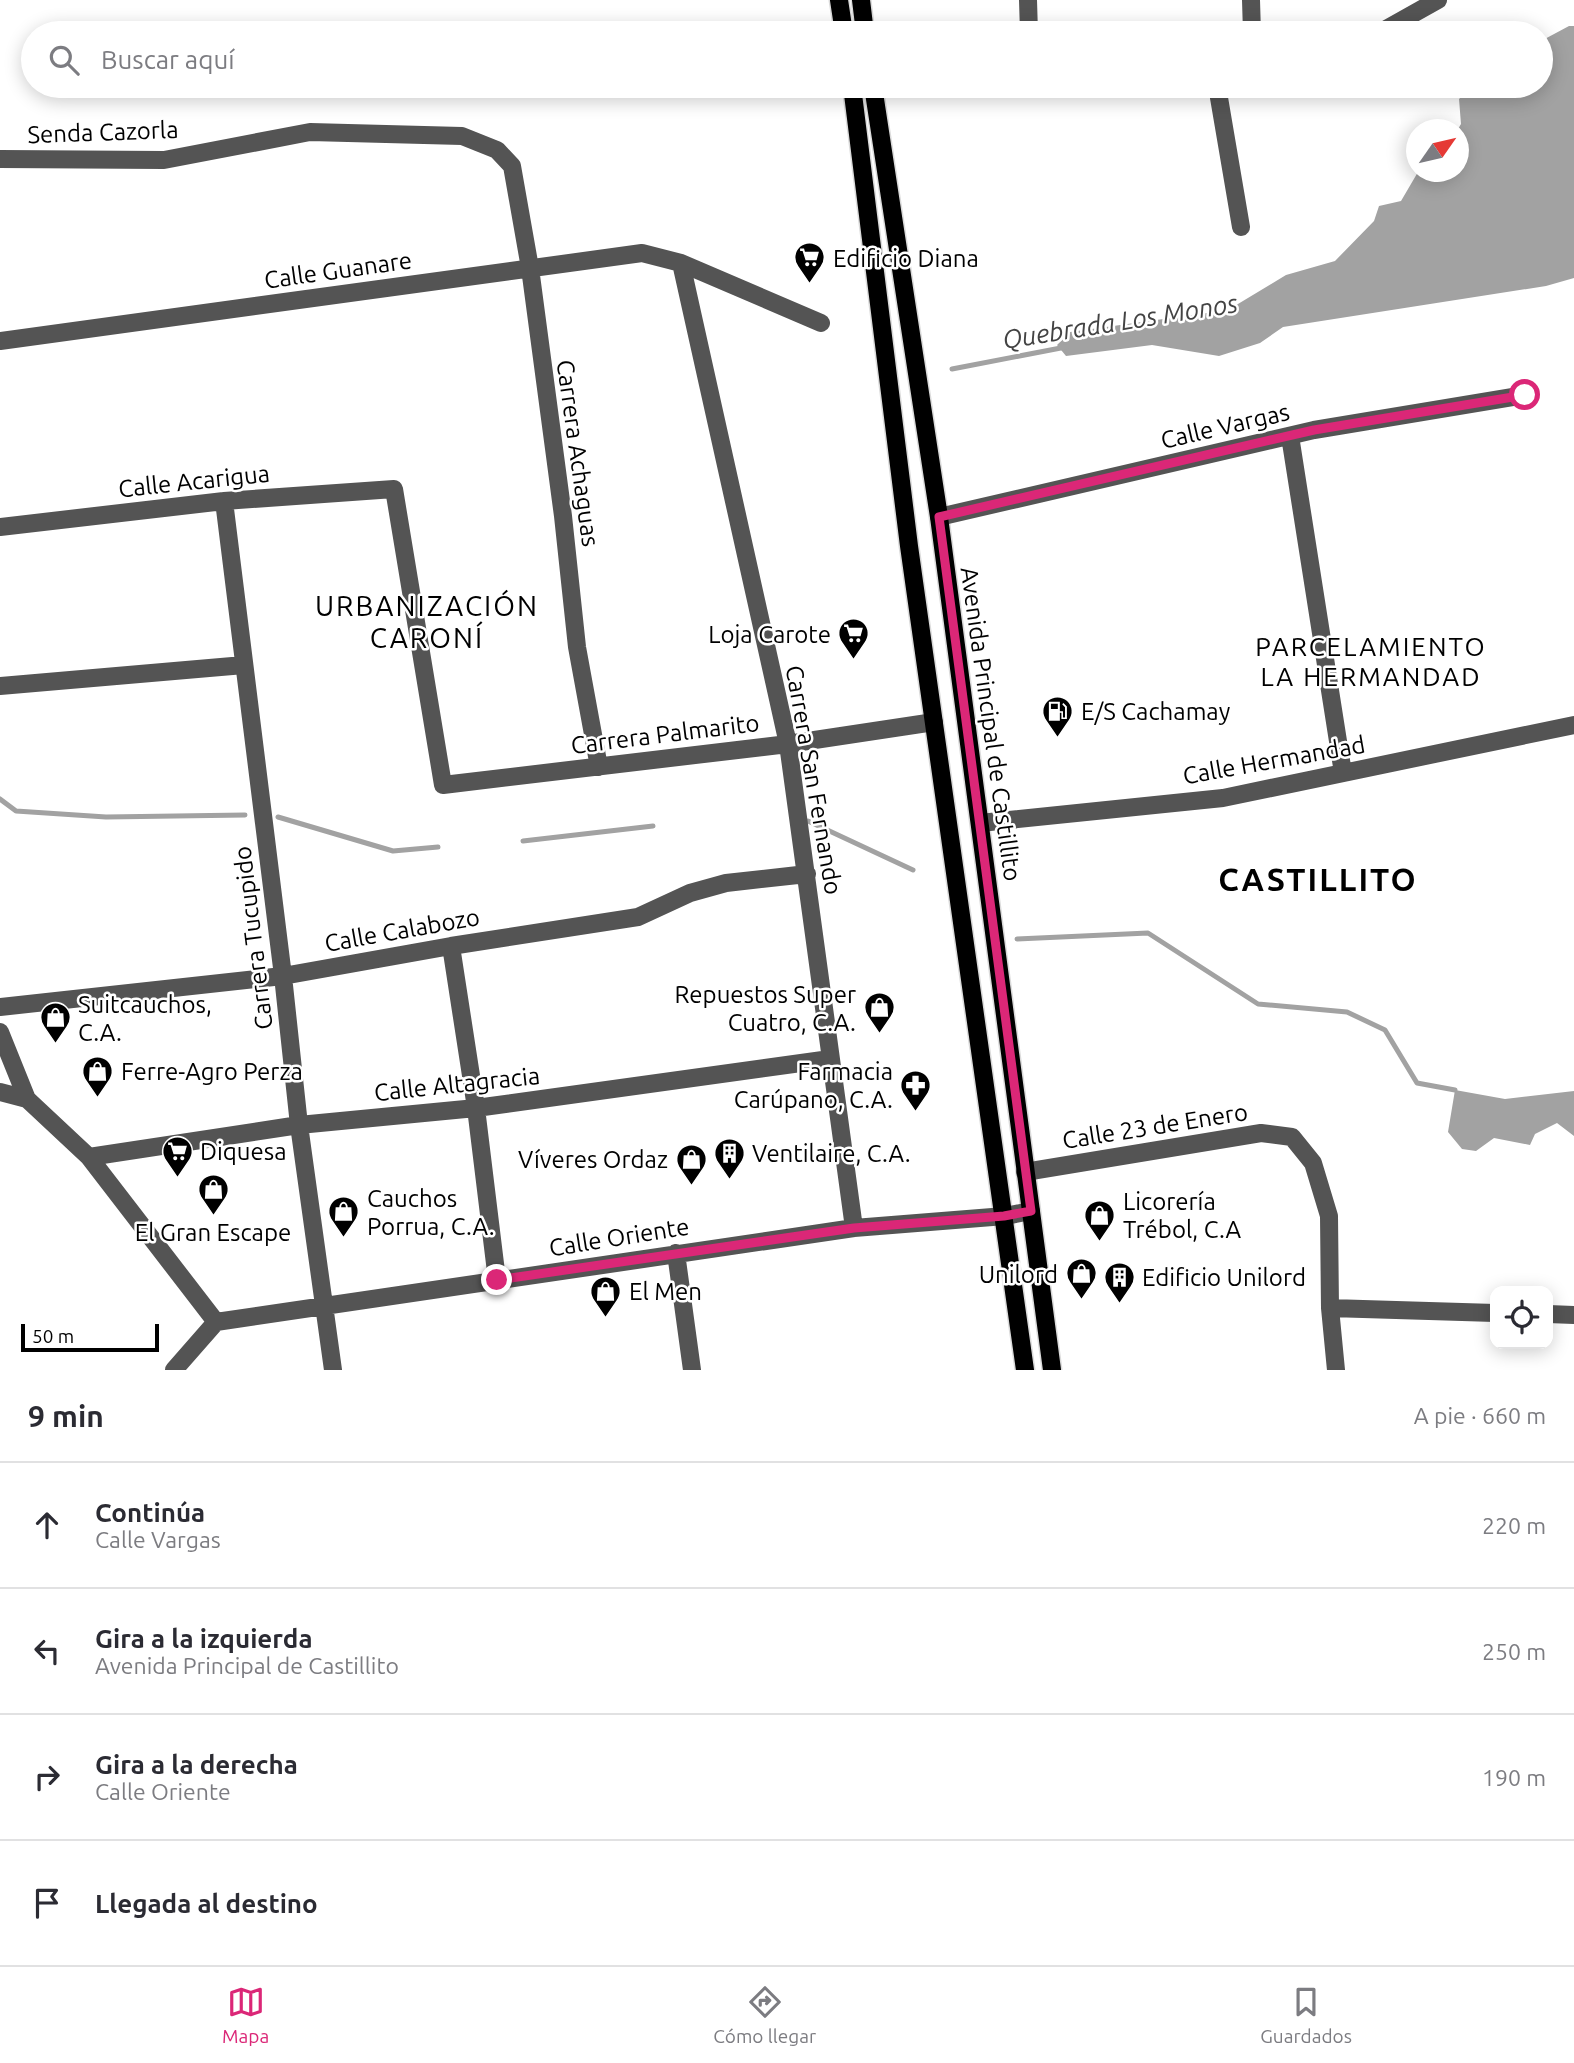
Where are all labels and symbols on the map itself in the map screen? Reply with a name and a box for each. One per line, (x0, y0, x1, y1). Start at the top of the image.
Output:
street label: Senda Cazorla (27, 116, 179, 148)
north arrow (1406, 119, 1469, 182)
supermarket icon: Edificio Diana (793, 241, 827, 285)
place label: Edificio Diana (833, 245, 979, 272)
street label: Calle Guanare (262, 246, 414, 294)
water label: Quebrada Los Monos (1000, 288, 1240, 355)
street label: Carrera Achaguas (552, 358, 604, 548)
route start (1509, 379, 1540, 410)
street label: Calle Vargas (1158, 398, 1292, 454)
street label: Calle Acarigua (117, 460, 271, 502)
street label: Avenida Principal de Castillito (956, 565, 1026, 883)
district label: URBANIZACIÓN CARONÍ (315, 589, 539, 653)
supermarket icon: Loja Carote (837, 617, 871, 661)
place label: Loja Carote (708, 621, 831, 648)
district label: PARCELAMIENTO LA HERMANDAD (1255, 632, 1487, 691)
street label: Carrera San Fernando (781, 663, 847, 897)
fuel station icon: E/S Cachamay (1041, 694, 1075, 738)
place label: E/S Cachamay (1081, 698, 1231, 725)
street label: Carrera Palmarito (569, 709, 761, 759)
street label: Calle Hermandad (1181, 731, 1367, 789)
street label: Carrera Tucupido (228, 845, 278, 1031)
district label: CASTILLITO (1218, 861, 1418, 897)
street label: Calle Calabozo (322, 903, 482, 957)
place label: Repuestos Super Cuatro, C.A. (674, 981, 856, 1036)
place label: Suitcauchos, C.A. (78, 991, 212, 1046)
shop icon: Repuestos Super Cuatro, C.A. (862, 991, 896, 1035)
shop icon: Suitcauchos, C.A. (38, 1001, 72, 1045)
shop icon: Ferre-Agro Perza (81, 1054, 115, 1098)
place label: Ferre-Agro Perza (121, 1058, 303, 1085)
place label: Farmacia Carúpano, C.A. (734, 1058, 893, 1113)
street label: Calle Altagracia (373, 1062, 541, 1106)
pharmacy icon: Farmacia Carúpano, C.A. (899, 1068, 933, 1112)
street label: Calle 23 de Enero (1060, 1098, 1250, 1154)
supermarket icon: Diquesa (160, 1134, 194, 1178)
building icon: Ventilaire, C.A. (712, 1136, 746, 1180)
place label: Diquesa (200, 1138, 287, 1165)
place label: Ventilaire, C.A. (752, 1140, 911, 1167)
shop icon: Víveres Ordaz (674, 1142, 708, 1186)
place label: Víveres Ordaz (518, 1146, 668, 1173)
shop icon: El Gran Escape (196, 1173, 230, 1217)
place label: Cauchos Porrua, C.A. (367, 1185, 495, 1240)
place label: Licorería Trébol, C.A (1123, 1188, 1241, 1243)
shop icon: Cauchos Porrua, C.A. (327, 1195, 361, 1239)
shop icon: Licorería Trébol, C.A (1083, 1198, 1117, 1242)
street label: Calle Oriente (547, 1213, 691, 1261)
place label: El Gran Escape (135, 1219, 291, 1246)
shop icon: Unilord (1064, 1257, 1098, 1301)
building icon: Edificio Unilord (1102, 1260, 1136, 1304)
place label: Unilord (979, 1261, 1058, 1288)
route end (481, 1264, 512, 1295)
place label: Edificio Unilord (1142, 1264, 1306, 1291)
shop icon: El Men (589, 1274, 623, 1318)
place label: El Men (629, 1278, 702, 1305)
scale bar (21, 1321, 159, 1353)

